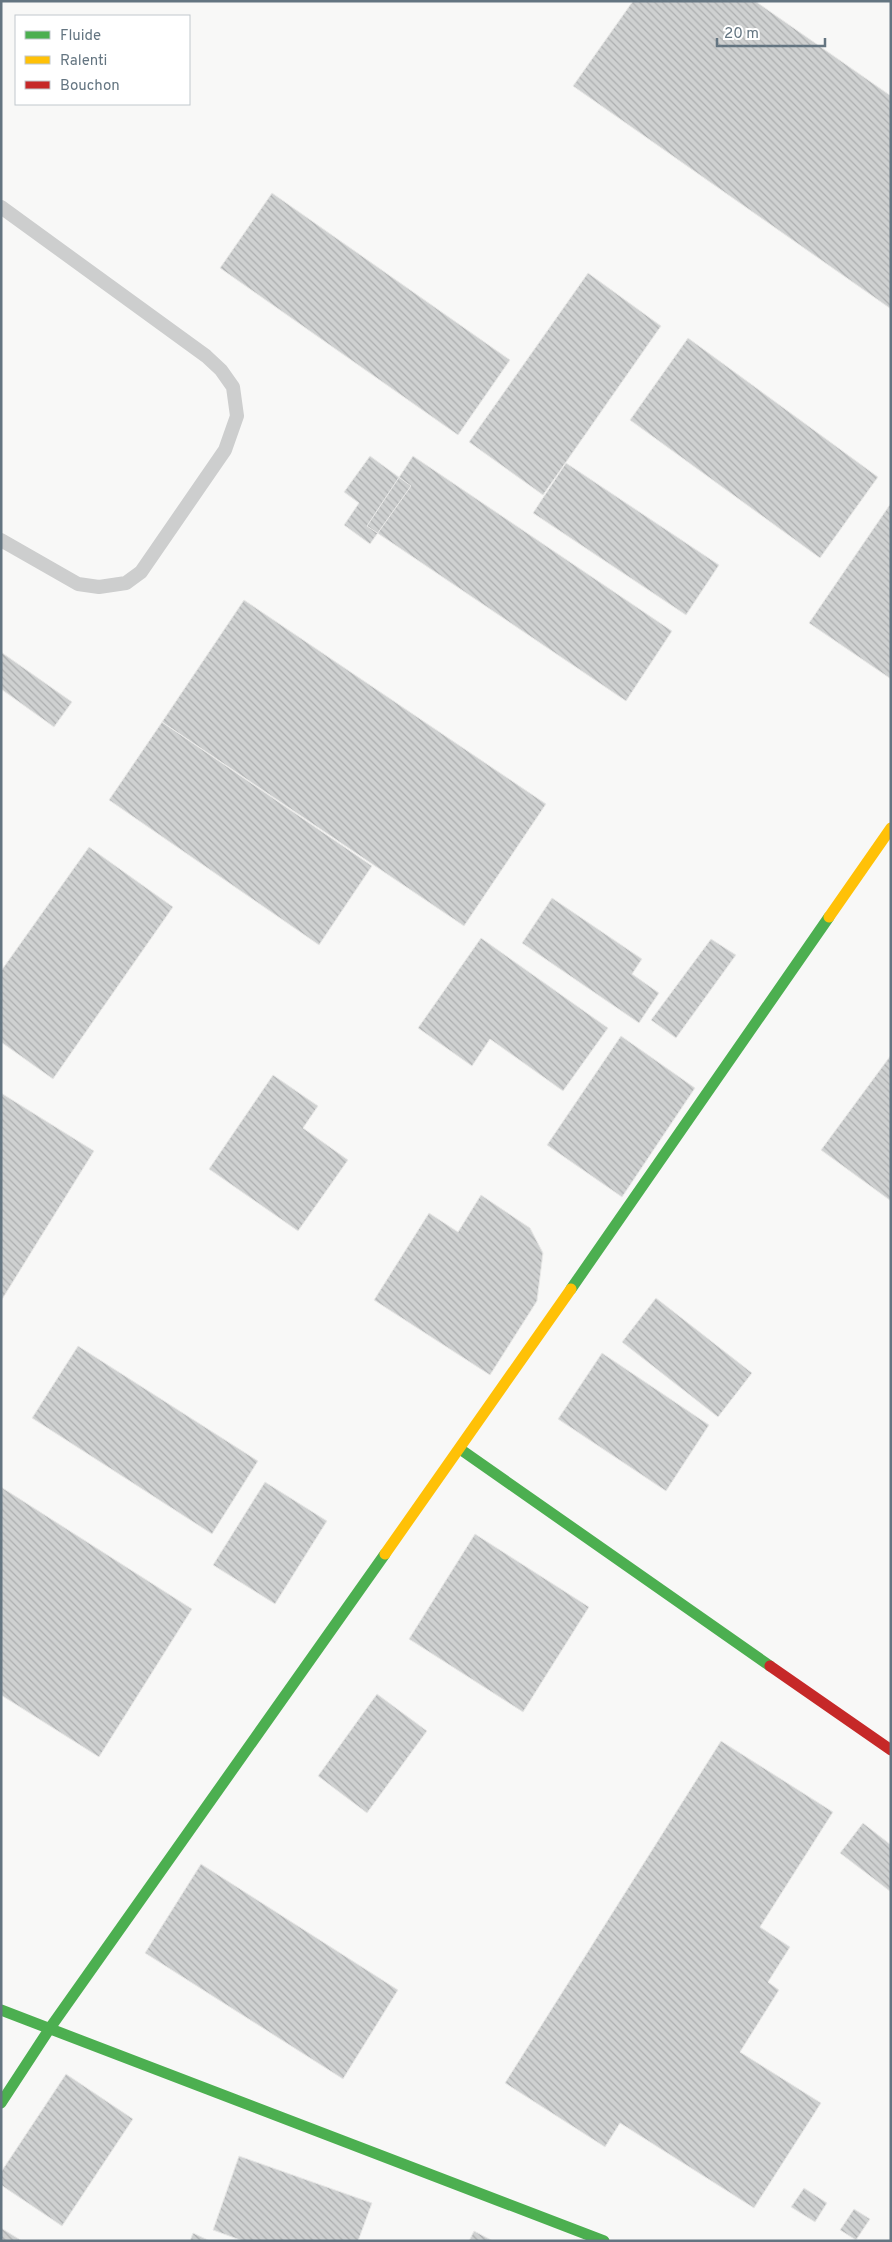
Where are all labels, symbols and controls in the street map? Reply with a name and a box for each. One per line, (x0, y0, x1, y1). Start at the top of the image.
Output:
legend (15, 15, 190, 105)
scale bar (717, 15, 824, 47)
text: 20 m (724, 25, 759, 44)
text: Fluide (60, 27, 101, 46)
text: Ralenti (60, 52, 107, 71)
text: Bouchon (60, 77, 120, 96)

